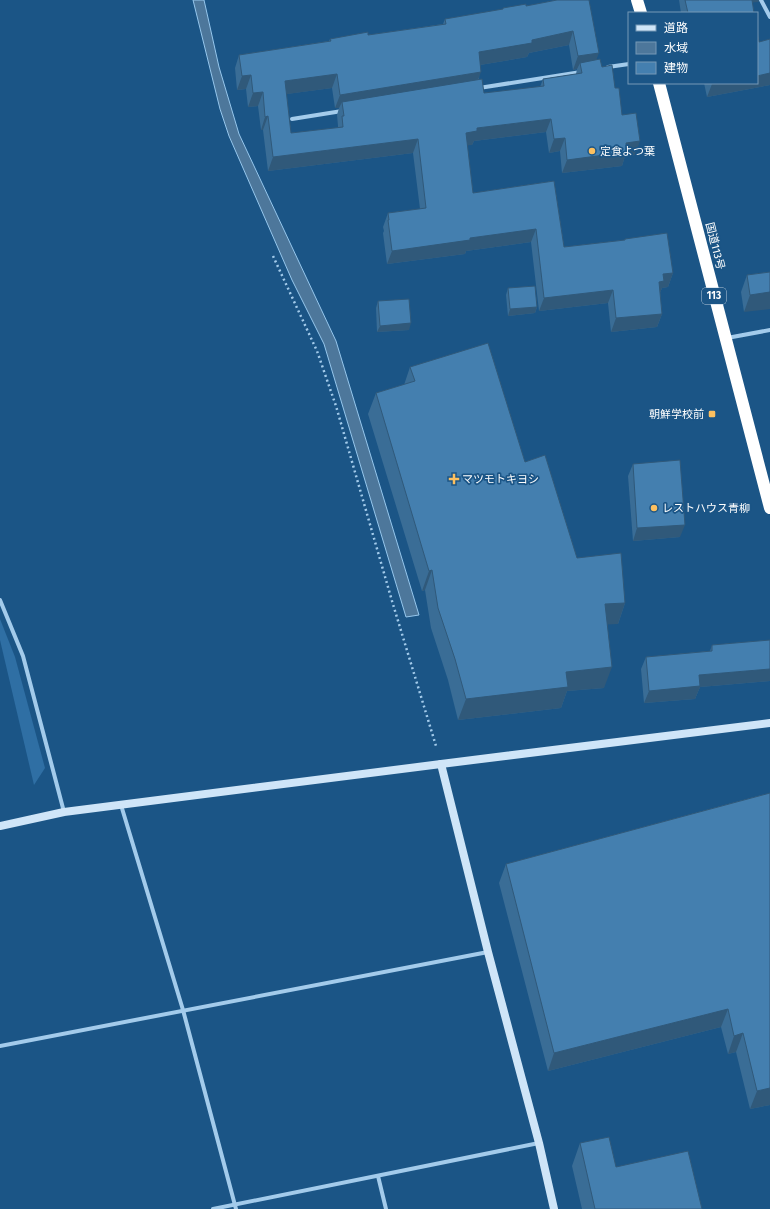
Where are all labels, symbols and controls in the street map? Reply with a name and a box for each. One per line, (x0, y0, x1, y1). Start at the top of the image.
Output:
legend (628, 12, 758, 84)
text: 道路 (664, 21, 688, 35)
text: 水域 (664, 41, 688, 55)
text: 建物 (664, 61, 688, 75)
place label: 定食よつ葉 (600, 145, 655, 158)
marker: 定食よつ葉 (587, 146, 597, 156)
street label: 国道113号 (703, 221, 727, 271)
road number: 113 (702, 288, 726, 304)
place label: 朝鮮学校前 (649, 408, 704, 421)
marker: 朝鮮学校前 (707, 409, 717, 419)
place label: マツモトキヨシ (462, 473, 539, 486)
marker: マツモトキヨシ (449, 474, 459, 484)
place label: レストハウス青柳 (662, 502, 750, 515)
marker: レストハウス青柳 (649, 503, 659, 513)

